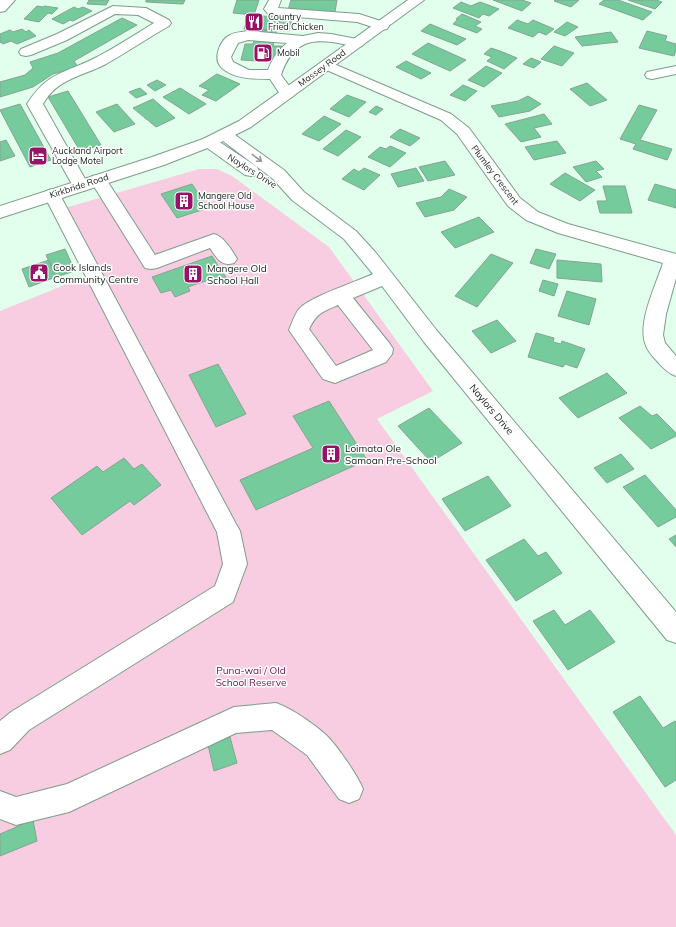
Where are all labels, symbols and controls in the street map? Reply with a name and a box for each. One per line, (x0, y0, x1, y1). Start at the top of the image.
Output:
restaurant icon: Country Fried Chicken (243, 11, 265, 33)
place label: Country Fried Chicken (268, 11, 324, 32)
fuel station icon: Mobil (252, 42, 274, 64)
place label: Mobil (277, 47, 300, 58)
street label: Massey Road (296, 47, 348, 89)
street label: Plumley Crescent (469, 143, 521, 207)
hotel icon: Auckland Airport Lodge Motel (27, 145, 49, 167)
place label: Auckland Airport Lodge Motel (52, 145, 123, 166)
street label: Naylors Drive (225, 151, 279, 191)
one-way arrow (251, 154, 262, 162)
street label: Kirkbride Road (48, 171, 110, 200)
building icon: Mangere Old School House (173, 190, 195, 212)
place label: Mangere Old School House (198, 190, 255, 211)
place label: Cook Islands Community Centre (53, 261, 139, 286)
public building icon: Cook Islands Community Centre (28, 262, 50, 284)
place label: Mangere Old School Hall (207, 262, 267, 287)
building icon: Mangere Old School Hall (182, 263, 204, 285)
street label: Naylors Drive (467, 381, 517, 437)
place label: Loimata Ole Samoan Pre-School (345, 442, 437, 467)
building icon: Loimata Ole Samoan Pre-School (320, 443, 342, 465)
park label: Puna-wai / Old School Reserve (216, 664, 286, 689)

